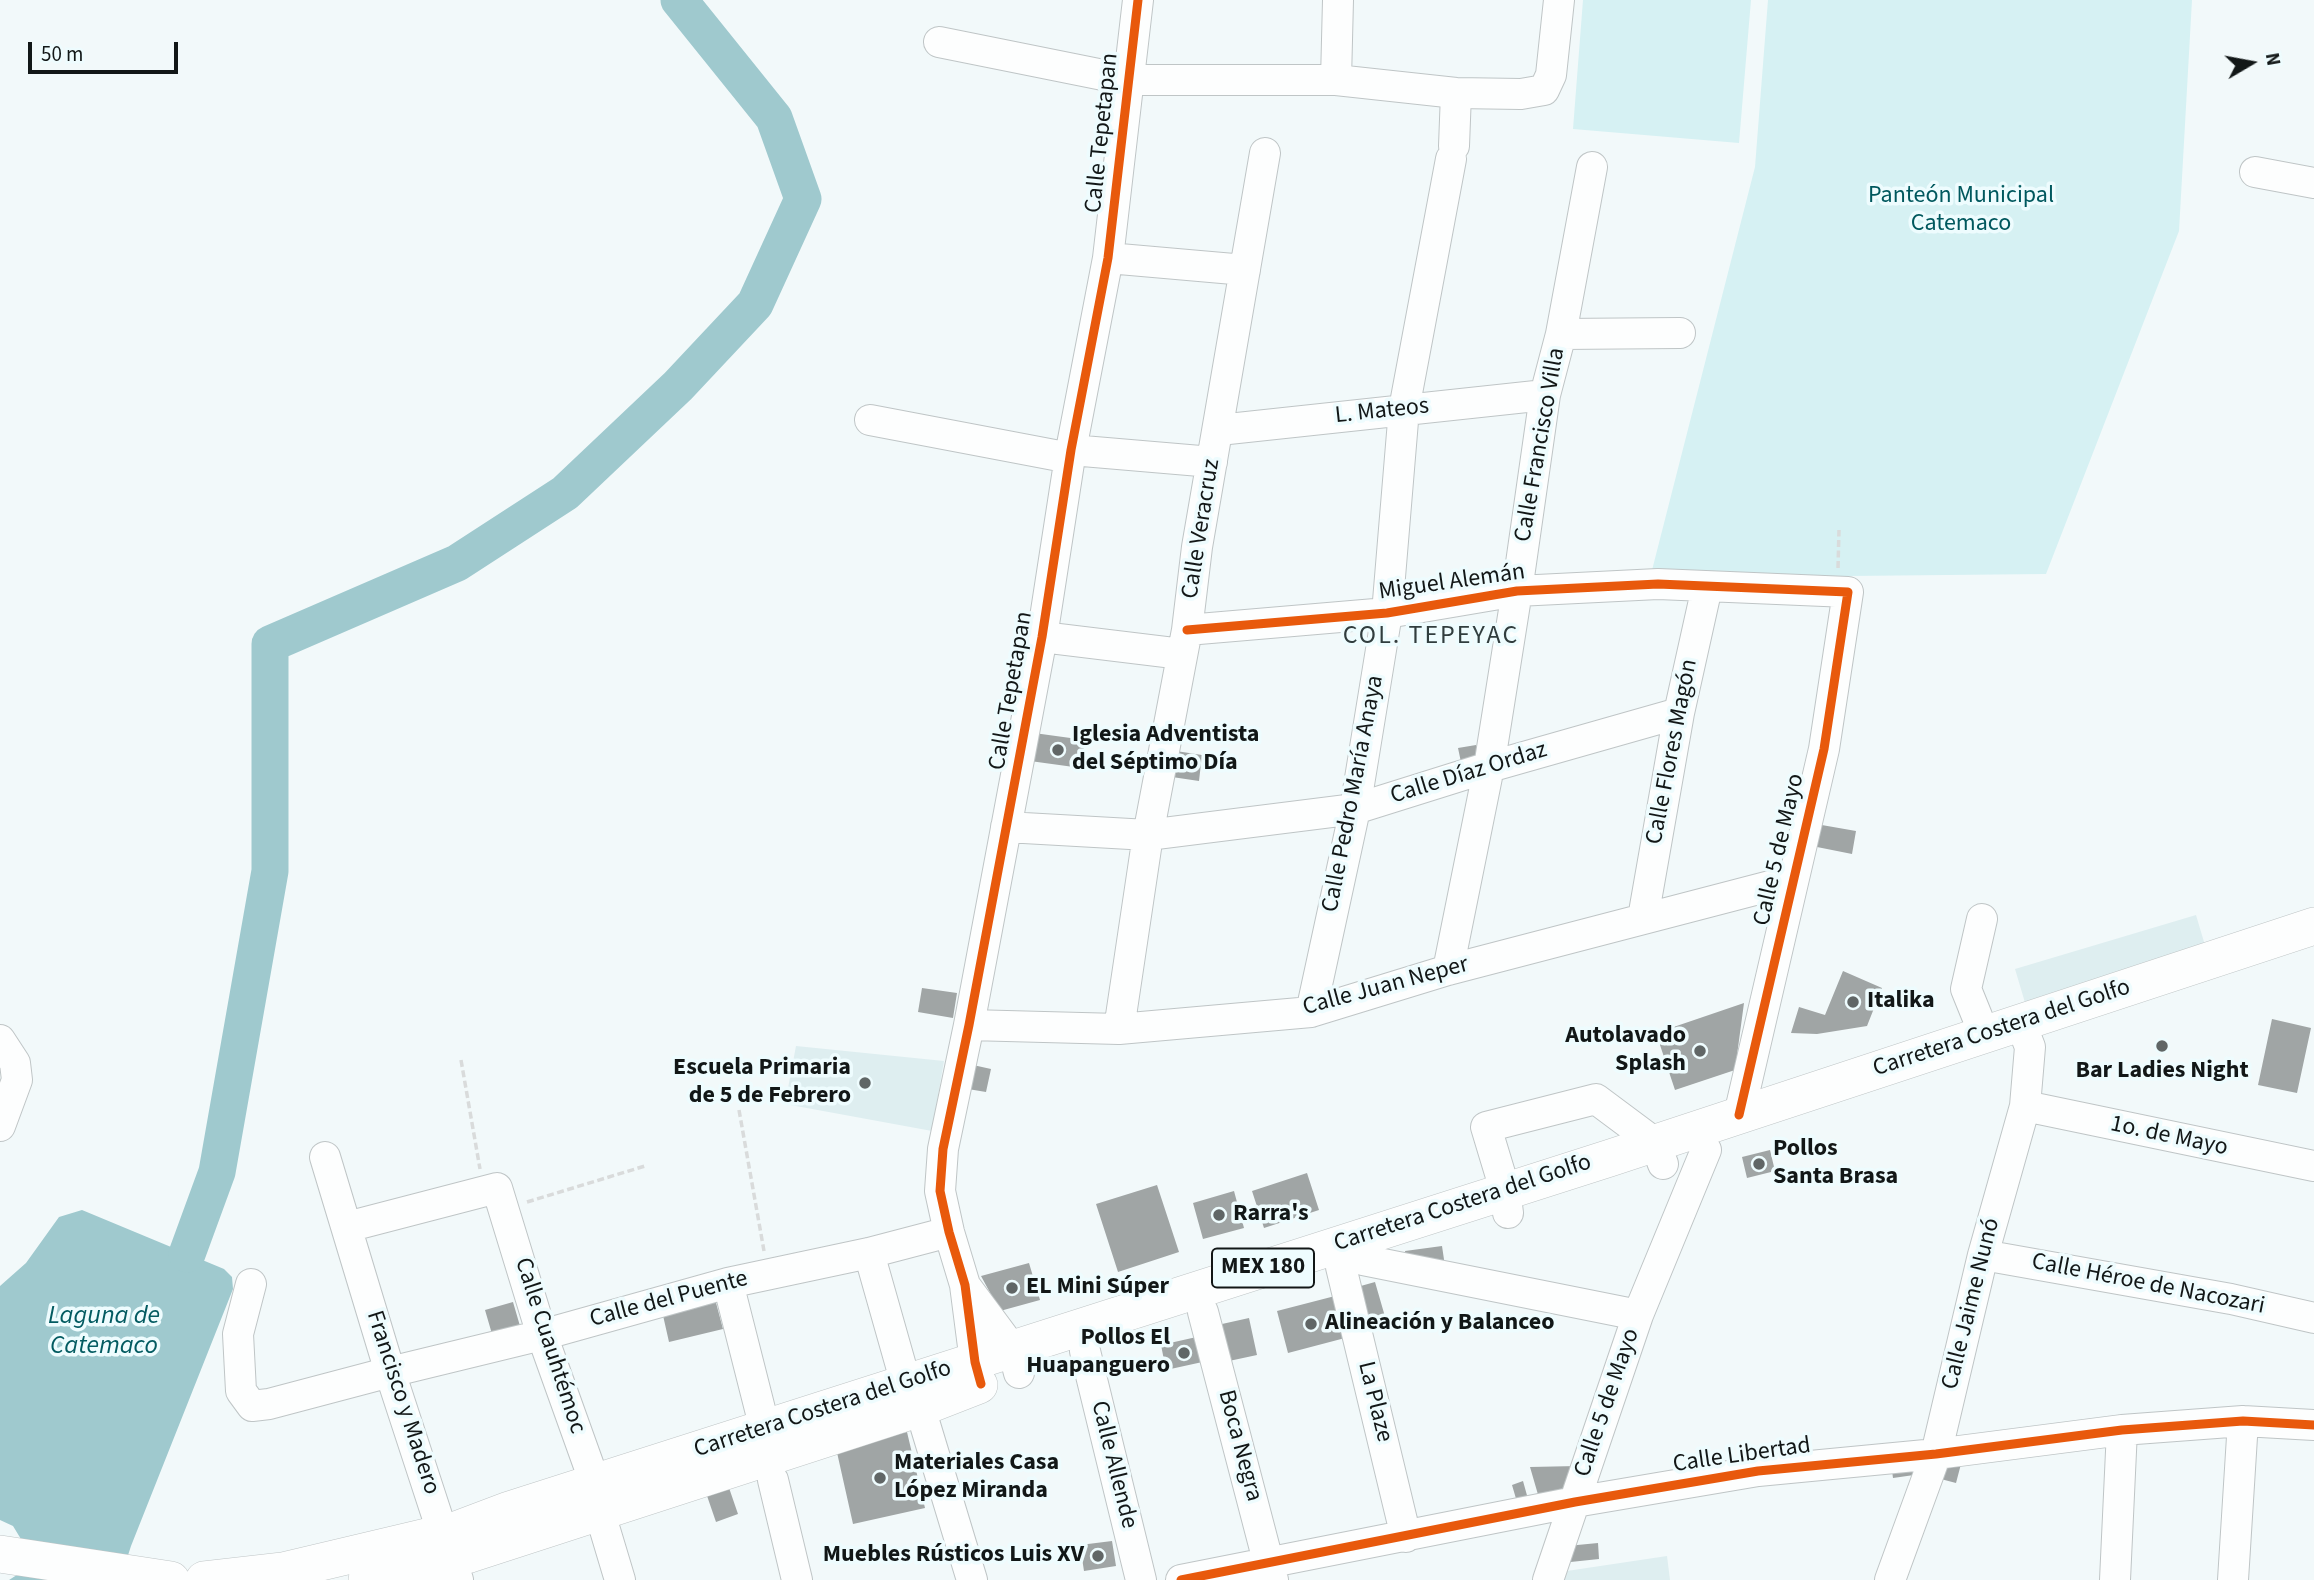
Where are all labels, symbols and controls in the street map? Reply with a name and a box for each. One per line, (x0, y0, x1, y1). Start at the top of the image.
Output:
scale bar (32, 28, 182, 72)
north arrow (2216, 28, 2286, 98)
text: 50 m (41, 39, 83, 69)
text: N (2258, 51, 2287, 68)
street label: Calle Tepetapan (1080, 52, 1126, 214)
park label: Panteón Municipal Catemaco (1868, 183, 2054, 239)
street label: Calle Francisco Villa (1510, 346, 1572, 544)
street label: L. Mateos (1334, 393, 1430, 431)
street label: Calle Veracruz (1177, 457, 1227, 601)
street label: Miguel Alemán (1377, 558, 1527, 608)
street label: Calle Tepetapan (984, 609, 1040, 773)
district label: COL. TEPEYAC (1344, 621, 1518, 653)
street label: Calle Flores Magón (1641, 657, 1705, 847)
street label: Calle Pedro María Anaya (1317, 673, 1391, 915)
place label: Iglesia Adventista del Séptimo Día (1072, 722, 1259, 778)
street label: Calle Díaz Ordaz (1387, 737, 1551, 811)
marker: Iglesia Adventista del Séptimo Día (1050, 742, 1066, 758)
street label: Calle 5 de Mayo (1749, 771, 1811, 929)
street label: Calle Juan Neper (1300, 951, 1472, 1023)
street label: Carretera Costera del Golfo (1870, 974, 2134, 1084)
place label: Italika (1867, 988, 1935, 1016)
marker: Italika (1845, 994, 1861, 1010)
place label: Autolavado Splash (1565, 1023, 1686, 1079)
marker: Bar Ladies Night (2154, 1038, 2170, 1054)
marker: Autolavado Splash (1692, 1043, 1708, 1059)
place label: Escuela Primaria de 5 de Febrero (673, 1055, 851, 1111)
place label: Bar Ladies Night (2075, 1058, 2249, 1086)
marker: Escuela Primaria de 5 de Febrero (857, 1075, 873, 1091)
street label: 1o. de Mayo (2108, 1111, 2230, 1163)
place label: Pollos Santa Brasa (1773, 1136, 1898, 1192)
street label: Carretera Costera del Golfo (1331, 1149, 1595, 1259)
marker: Pollos Santa Brasa (1751, 1156, 1767, 1172)
place label: Rarra's (1233, 1201, 1309, 1229)
marker: Rarra's (1211, 1207, 1227, 1223)
street label: Calle Jaime Nunó (1937, 1215, 2007, 1393)
road number: MEX 180 (1212, 1248, 1314, 1288)
street label: Calle Héroe de Nacozari (2029, 1248, 2267, 1322)
street label: Calle Cuauhtémoc (507, 1255, 591, 1437)
street label: Calle del Puente (587, 1265, 751, 1335)
place label: EL Mini Súper (1026, 1274, 1169, 1302)
marker: EL Mini Súper (1004, 1280, 1020, 1296)
water label: Laguna de Catemaco (48, 1301, 160, 1362)
street label: Francisco y Madero (359, 1308, 445, 1498)
place label: Alineación y Balanceo (1325, 1310, 1555, 1338)
marker: Alineación y Balanceo (1303, 1316, 1319, 1332)
place label: Pollos El Huapanguero (1026, 1325, 1170, 1381)
street label: Calle 5 de Mayo (1569, 1325, 1647, 1481)
marker: Pollos El Huapanguero (1176, 1345, 1192, 1361)
street label: Carretera Costera del Golfo (691, 1355, 955, 1465)
street label: La Plaze (1350, 1359, 1398, 1445)
street label: Boca Negra (1210, 1387, 1268, 1505)
street label: Calle Allende (1083, 1398, 1143, 1532)
street label: Calle Libertad (1671, 1432, 1813, 1480)
place label: Materiales Casa López Miranda (894, 1450, 1059, 1506)
marker: Materiales Casa López Miranda (872, 1470, 888, 1486)
place label: Muebles Rústicos Luis XV (823, 1542, 1084, 1570)
marker: Muebles Rústicos Luis XV (1090, 1548, 1106, 1564)

